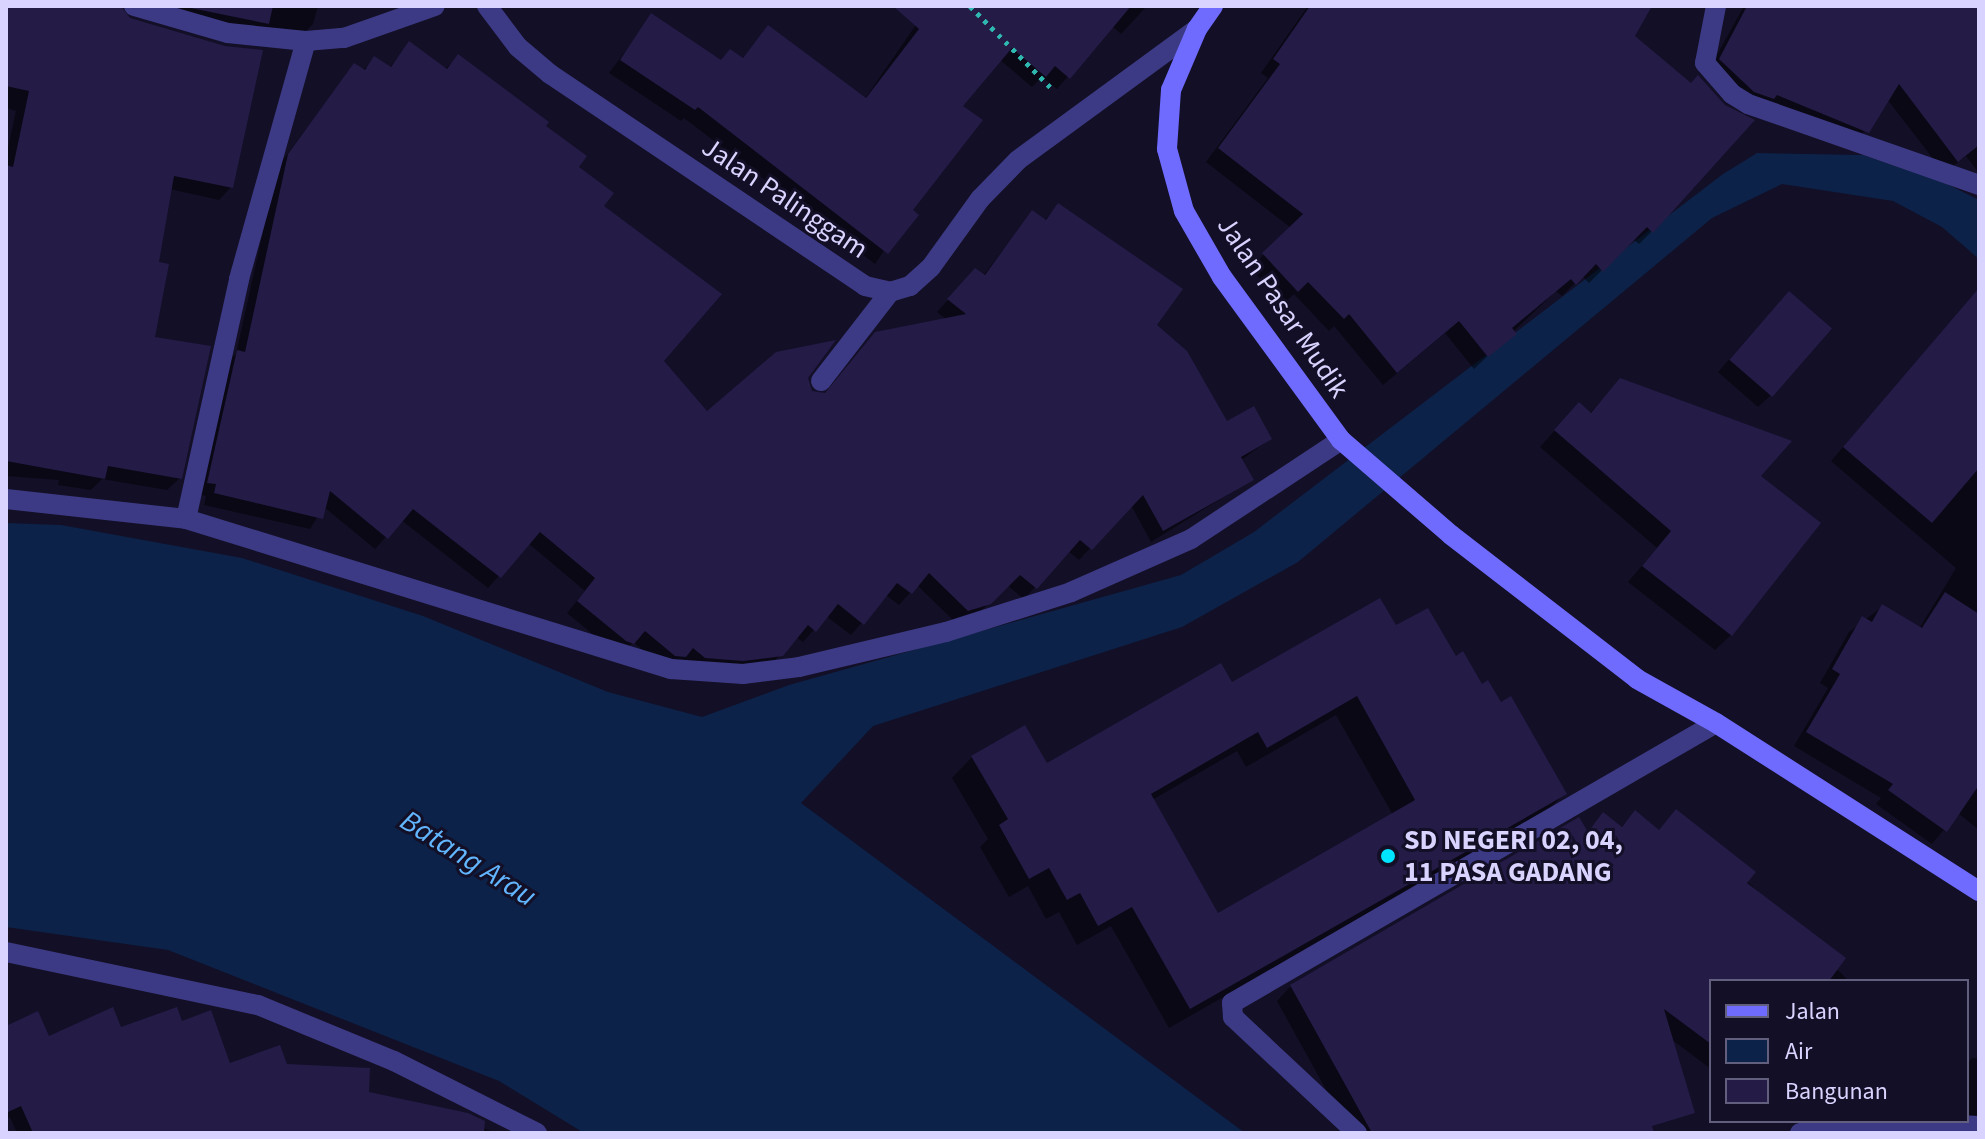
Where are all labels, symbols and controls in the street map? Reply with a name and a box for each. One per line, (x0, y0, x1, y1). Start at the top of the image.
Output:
street label: Jalan Palinggam (696, 130, 874, 266)
street label: Jalan Pasar Mudik (1210, 210, 1356, 404)
water label: Batang Arau (393, 803, 543, 915)
place label: SD NEGERI 02, 04, 11 PASA GADANG (1404, 823, 1623, 889)
marker: SD NEGERI 02, 04, 11 PASA GADANG (1379, 847, 1397, 865)
legend (1709, 979, 1969, 1123)
text: Jalan (1785, 994, 1840, 1029)
text: Air (1785, 1034, 1812, 1069)
text: Bangunan (1785, 1074, 1888, 1109)

